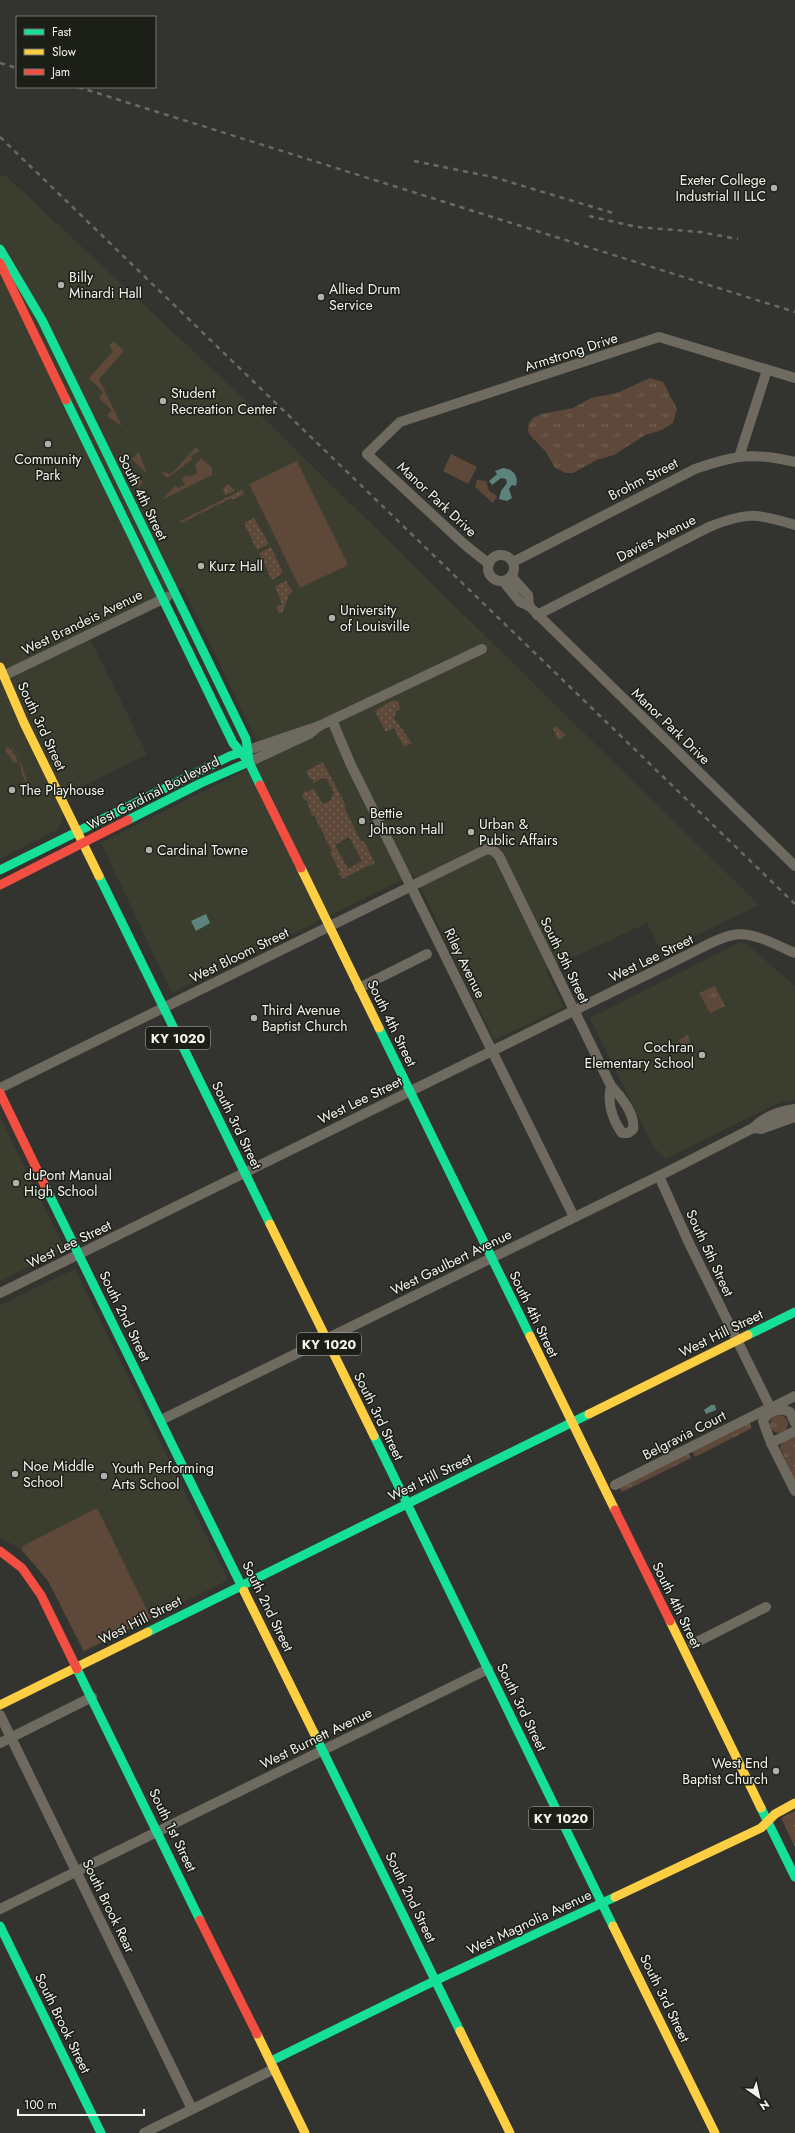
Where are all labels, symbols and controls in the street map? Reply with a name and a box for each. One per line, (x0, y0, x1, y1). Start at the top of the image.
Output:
legend (16, 16, 156, 88)
text: Fast (52, 23, 71, 41)
text: Slow (52, 43, 77, 61)
text: Jam (50, 63, 70, 81)
place label: Exeter College Industrial II LLC (675, 170, 766, 206)
marker: Exeter College Industrial II LLC (769, 183, 779, 193)
place label: Billy Minardi Hall (69, 267, 142, 303)
place label: Allied Drum Service (329, 279, 400, 315)
marker: Billy Minardi Hall (56, 280, 66, 290)
marker: Allied Drum Service (316, 292, 326, 302)
street label: Armstrong Drive (522, 328, 620, 376)
place label: Student Recreation Center (171, 383, 277, 419)
marker: Student Recreation Center (158, 396, 168, 406)
marker: Community Park (43, 439, 53, 449)
place label: Community Park (15, 449, 82, 485)
street label: South 4th Street (113, 450, 173, 544)
street label: Brohm Street (605, 453, 682, 505)
street label: Manor Park Drive (393, 457, 481, 541)
street label: Davies Avenue (613, 509, 699, 567)
place label: Kurz Hall (209, 556, 263, 576)
marker: Kurz Hall (196, 561, 206, 571)
street label: West Brandeis Avenue (18, 584, 146, 660)
place label: University of Louisville (340, 600, 410, 636)
marker: University of Louisville (327, 613, 337, 623)
street label: South 3rd Street (13, 678, 72, 774)
street label: Manor Park Drive (627, 683, 715, 769)
street label: West Cardinal Boulevard (83, 751, 223, 835)
place label: The Playhouse (20, 780, 104, 800)
marker: The Playhouse (7, 785, 17, 795)
place label: Bettie Johnson Hall (368, 803, 444, 839)
place label: Urban & Public Affairs (479, 814, 558, 850)
marker: Bettie Johnson Hall (357, 816, 367, 826)
marker: Urban & Public Affairs (466, 827, 476, 837)
place label: Cardinal Towne (157, 840, 248, 860)
marker: Cardinal Towne (144, 845, 154, 855)
street label: South 5th Street (535, 913, 595, 1007)
street label: West Bloom Street (186, 922, 292, 988)
street label: Riley Avenue (439, 925, 491, 1001)
street label: West Lee Street (606, 929, 697, 987)
street label: South 4th Street (362, 976, 422, 1070)
place label: Third Avenue Baptist Church (262, 1000, 348, 1036)
marker: Third Avenue Baptist Church (249, 1013, 259, 1023)
road number: KY 1020 (146, 1027, 210, 1049)
place label: Cochran Elementary School (584, 1037, 694, 1073)
marker: Cochran Elementary School (697, 1050, 707, 1060)
street label: West Lee Street (315, 1071, 406, 1129)
street label: South 3rd Street (207, 1078, 267, 1173)
place label: duPont Manual High School (24, 1165, 112, 1201)
marker: duPont Manual High School (11, 1178, 21, 1188)
street label: South 5th Street (681, 1206, 739, 1300)
street label: West Lee Street (24, 1215, 115, 1273)
street label: West Gaulbert Avenue (387, 1224, 515, 1300)
street label: South 2nd Street (94, 1267, 156, 1365)
street label: South 4th Street (504, 1267, 564, 1361)
street label: West Hill Street (676, 1304, 767, 1362)
road number: KY 1020 (297, 1333, 361, 1355)
street label: South 3rd Street (349, 1369, 409, 1464)
street label: Belgravia Court (639, 1405, 730, 1465)
street label: West Hill Street (385, 1448, 476, 1506)
place label: Noe Middle School (23, 1456, 94, 1492)
place label: Youth Performing Arts School (112, 1458, 214, 1494)
marker: Noe Middle School (10, 1469, 20, 1479)
marker: Youth Performing Arts School (99, 1471, 109, 1481)
street label: South 2nd Street (237, 1557, 299, 1655)
street label: South 4th Street (647, 1558, 707, 1652)
street label: West Hill Street (95, 1590, 186, 1650)
street label: South 3rd Street (492, 1660, 552, 1755)
street label: West Burnett Avenue (257, 1702, 375, 1774)
place label: West End Baptist Church (682, 1753, 768, 1789)
marker: West End Baptist Church (771, 1766, 781, 1776)
street label: South 1st Street (144, 1785, 202, 1876)
road number: KY 1020 (529, 1807, 593, 1829)
street label: South 2nd Street (380, 1848, 442, 1946)
street label: South Brook Rear (78, 1856, 140, 1956)
street label: West Magnolia Avenue (463, 1884, 595, 1960)
street label: South 3rd Street (635, 1951, 695, 2046)
street label: South Brook Street (30, 1970, 96, 2077)
north arrow (739, 2077, 779, 2117)
scale bar (18, 2091, 144, 2117)
text: 100 m (24, 2096, 57, 2114)
text: N (756, 2096, 773, 2114)

